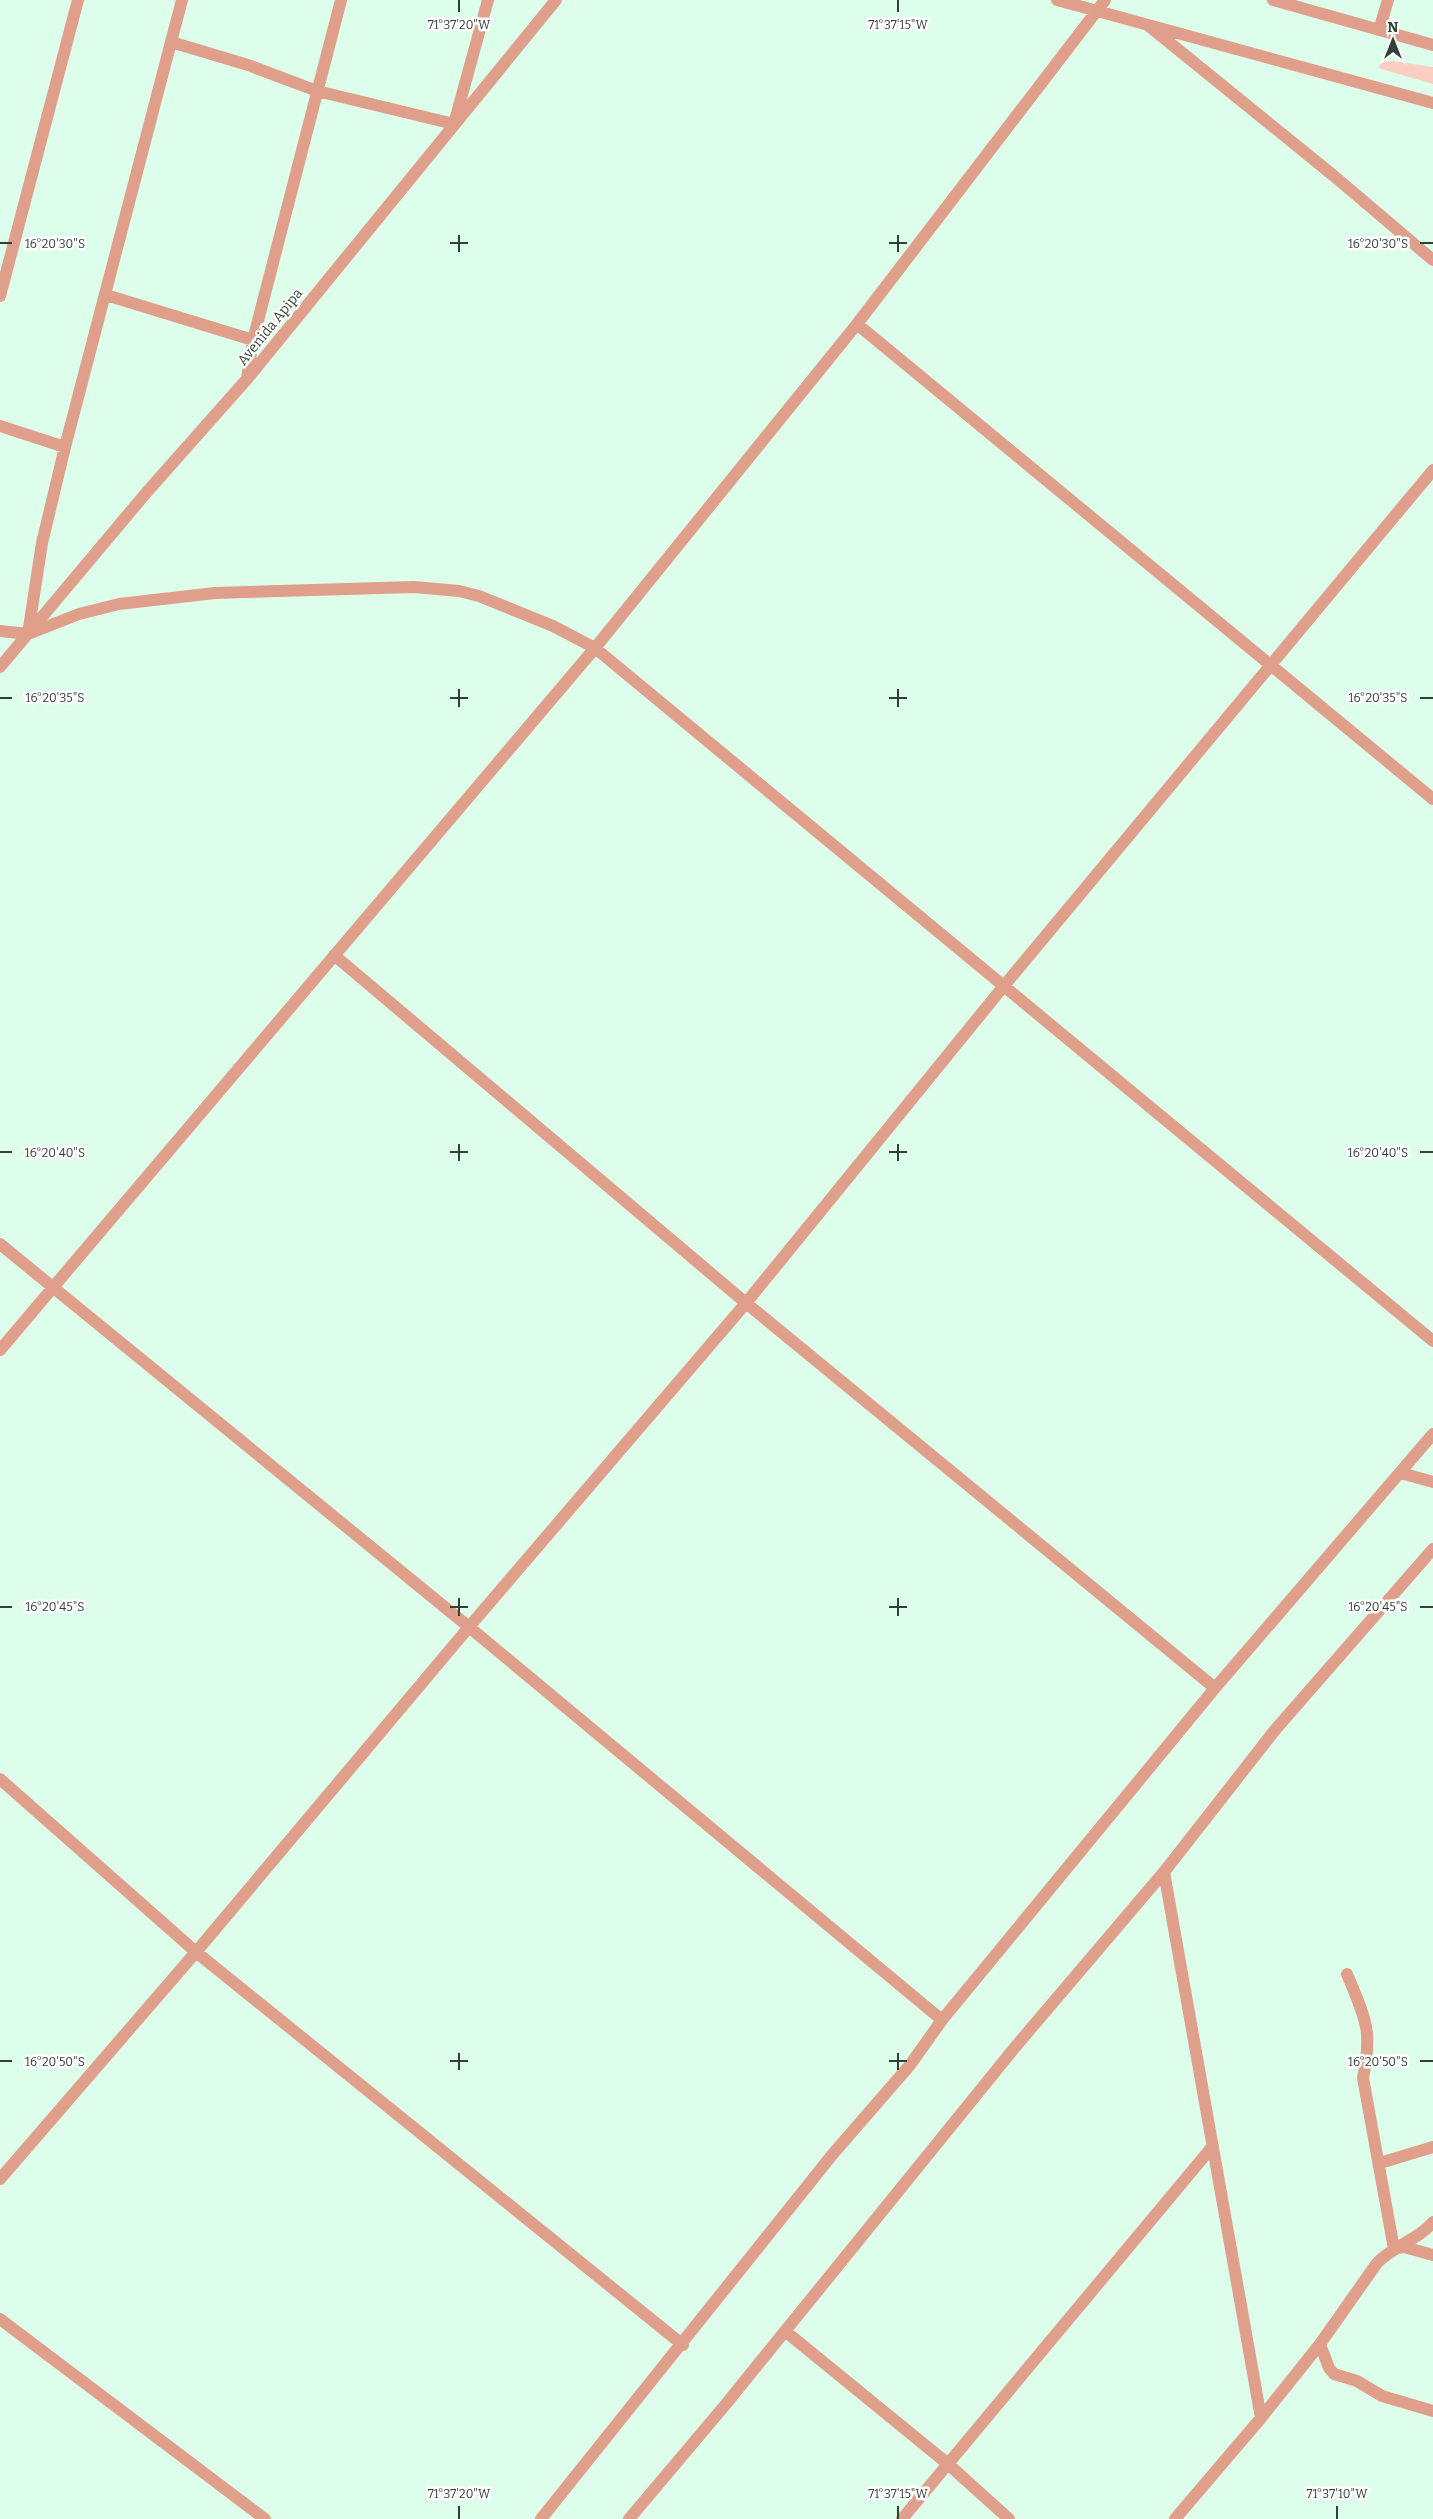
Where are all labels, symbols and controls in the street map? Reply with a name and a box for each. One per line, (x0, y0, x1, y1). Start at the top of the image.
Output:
north arrow (1368, 15, 1418, 65)
text: 71°37'20"W (428, 18, 491, 32)
text: 71°37'15"W (868, 18, 929, 32)
text: N (1388, 19, 1399, 36)
text: 16°20'30"S (25, 237, 85, 251)
text: 16°20'30"S (1348, 237, 1408, 251)
street label: Avenida Apipa (234, 285, 306, 369)
text: 16°20'35"S (26, 691, 84, 705)
text: 16°20'35"S (1349, 691, 1407, 705)
text: 16°20'40"S (25, 1146, 85, 1160)
text: 16°20'40"S (1348, 1146, 1408, 1160)
text: 16°20'45"S (25, 1600, 85, 1614)
text: 16°20'45"S (1348, 1600, 1408, 1614)
text: 16°20'50"S (25, 2055, 85, 2069)
text: 16°20'50"S (1348, 2055, 1408, 2069)
text: 71°37'20"W (428, 2487, 491, 2501)
text: 71°37'15"W (868, 2487, 929, 2501)
text: 71°37'10"W (1307, 2487, 1368, 2501)

